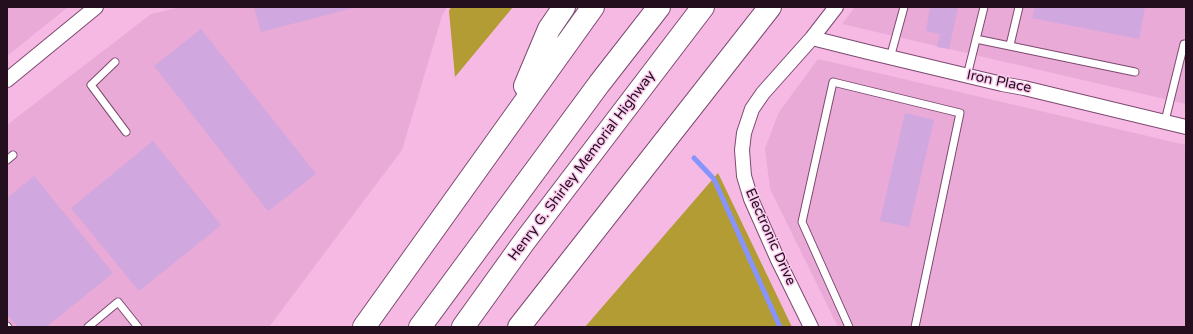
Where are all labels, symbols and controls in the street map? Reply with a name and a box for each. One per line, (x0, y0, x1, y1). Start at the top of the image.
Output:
street label: Iron Place (965, 67, 1033, 97)
street label: Henry G. Shirley Memorial Highway (505, 68, 659, 264)
street label: Electronic Drive (741, 186, 799, 288)

